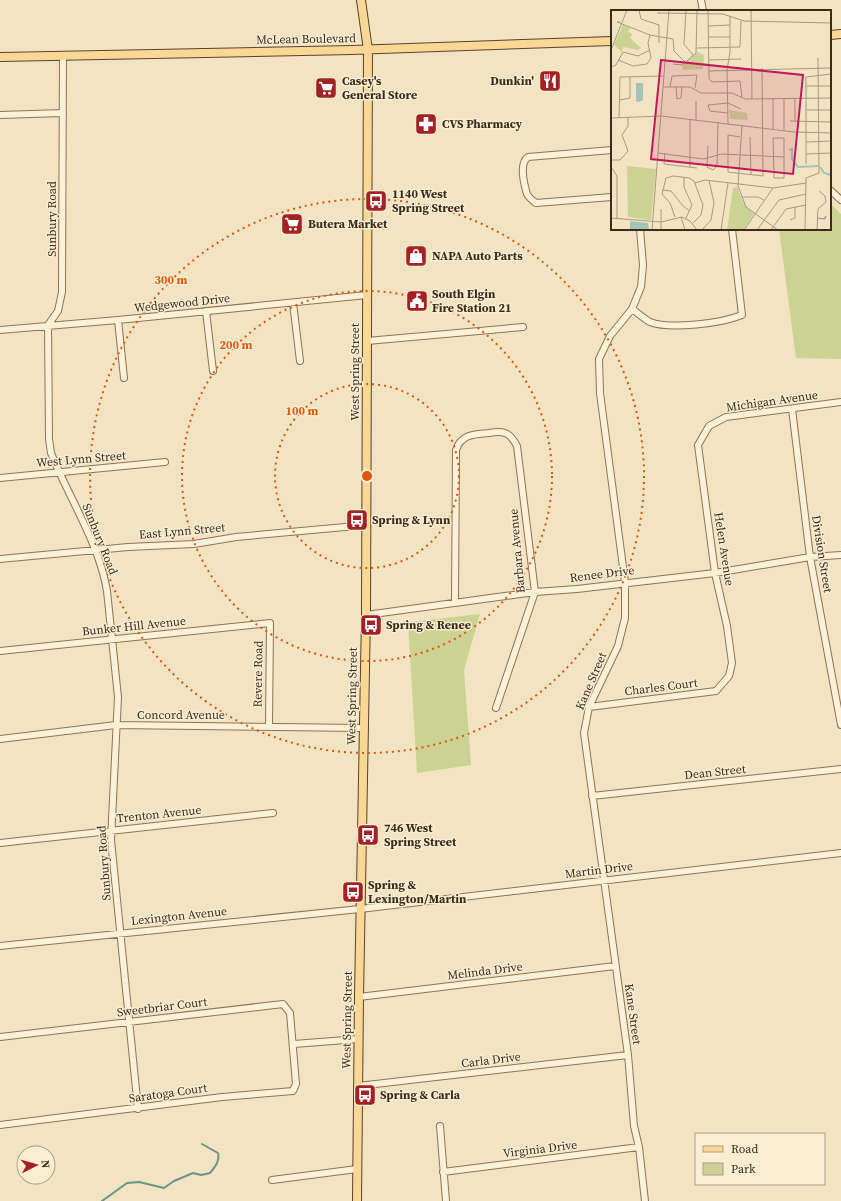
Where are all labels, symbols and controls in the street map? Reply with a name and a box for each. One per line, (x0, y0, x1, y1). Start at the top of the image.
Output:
inset map (611, 10, 831, 230)
street label: McLean Boulevard (256, 30, 356, 48)
restaurant icon: Dunkin' (537, 68, 563, 94)
place label: Casey's General Store (342, 73, 417, 103)
place label: Dunkin' (490, 73, 534, 89)
supermarket icon: Casey's General Store (313, 75, 339, 101)
pharmacy icon: CVS Pharmacy (413, 111, 439, 137)
place label: CVS Pharmacy (442, 116, 523, 132)
street label: Sunbury Road (44, 181, 60, 257)
place label: 1140 West Spring Street (392, 186, 465, 216)
bus stop icon: 1140 West Spring Street (363, 188, 389, 214)
supermarket icon: Butera Market (279, 211, 305, 237)
place label: Butera Market (308, 216, 388, 232)
shop icon: NAPA Auto Parts (403, 243, 429, 269)
place label: NAPA Auto Parts (432, 248, 523, 264)
text: 300 m (155, 272, 188, 288)
place label: South Elgin Fire Station 21 (432, 286, 512, 316)
public building icon: South Elgin Fire Station 21 (404, 288, 430, 314)
street label: Wedgewood Drive (133, 290, 231, 316)
street label: West Spring Street (347, 323, 363, 421)
text: 200 m (220, 337, 253, 353)
street label: Michigan Avenue (725, 387, 819, 415)
text: 100 m (286, 403, 319, 419)
street label: West Lynn Street (35, 447, 127, 471)
centre of rings (360, 469, 374, 483)
street label: Sunbury Road (78, 501, 122, 577)
bus stop icon: Spring & Lynn (344, 507, 370, 533)
street label: Barbara Avenue (505, 508, 529, 594)
street label: Helen Avenue (710, 511, 738, 587)
place label: Spring & Lynn (372, 512, 451, 528)
street label: Division Street (808, 514, 836, 594)
street label: East Lynn Street (138, 519, 226, 543)
street label: Renee Drive (569, 562, 635, 586)
bus stop icon: Spring & Renee (358, 612, 384, 638)
street label: Bunker Hill Avenue (81, 613, 187, 639)
place label: Spring & Renee (386, 617, 471, 633)
street label: Revere Road (249, 640, 267, 707)
street label: West Spring Street (343, 647, 361, 745)
street label: Kane Street (572, 650, 610, 712)
street label: Charles Court (623, 675, 699, 699)
street label: Concord Avenue (137, 707, 225, 723)
street label: Dean Street (683, 761, 747, 783)
street label: Trenton Avenue (116, 802, 202, 826)
place label: 746 West Spring Street (384, 820, 457, 850)
bus stop icon: 746 West Spring Street (355, 822, 381, 848)
street label: Sunbury Road (93, 825, 115, 901)
street label: Martin Drive (564, 858, 634, 882)
place label: Spring & Lexington/Martin (368, 877, 467, 907)
bus stop icon: Spring & Lexington/Martin (340, 879, 366, 905)
street label: Lexington Avenue (130, 903, 228, 929)
street label: Melinda Drive (447, 958, 523, 984)
street label: West Spring Street (338, 971, 356, 1069)
street label: Kane Street (621, 983, 645, 1045)
street label: Sweetbriar Court (116, 994, 208, 1020)
street label: Carla Drive (460, 1048, 522, 1072)
street label: Saratoga Court (128, 1080, 208, 1106)
bus stop icon: Spring & Carla (352, 1082, 378, 1108)
place label: Spring & Carla (380, 1087, 461, 1103)
legend (695, 1133, 825, 1185)
street label: Virginia Drive (502, 1137, 578, 1161)
text: Road (731, 1141, 758, 1157)
north arrow (16, 1145, 56, 1185)
text: N (38, 1159, 53, 1169)
text: Park (731, 1161, 756, 1177)

